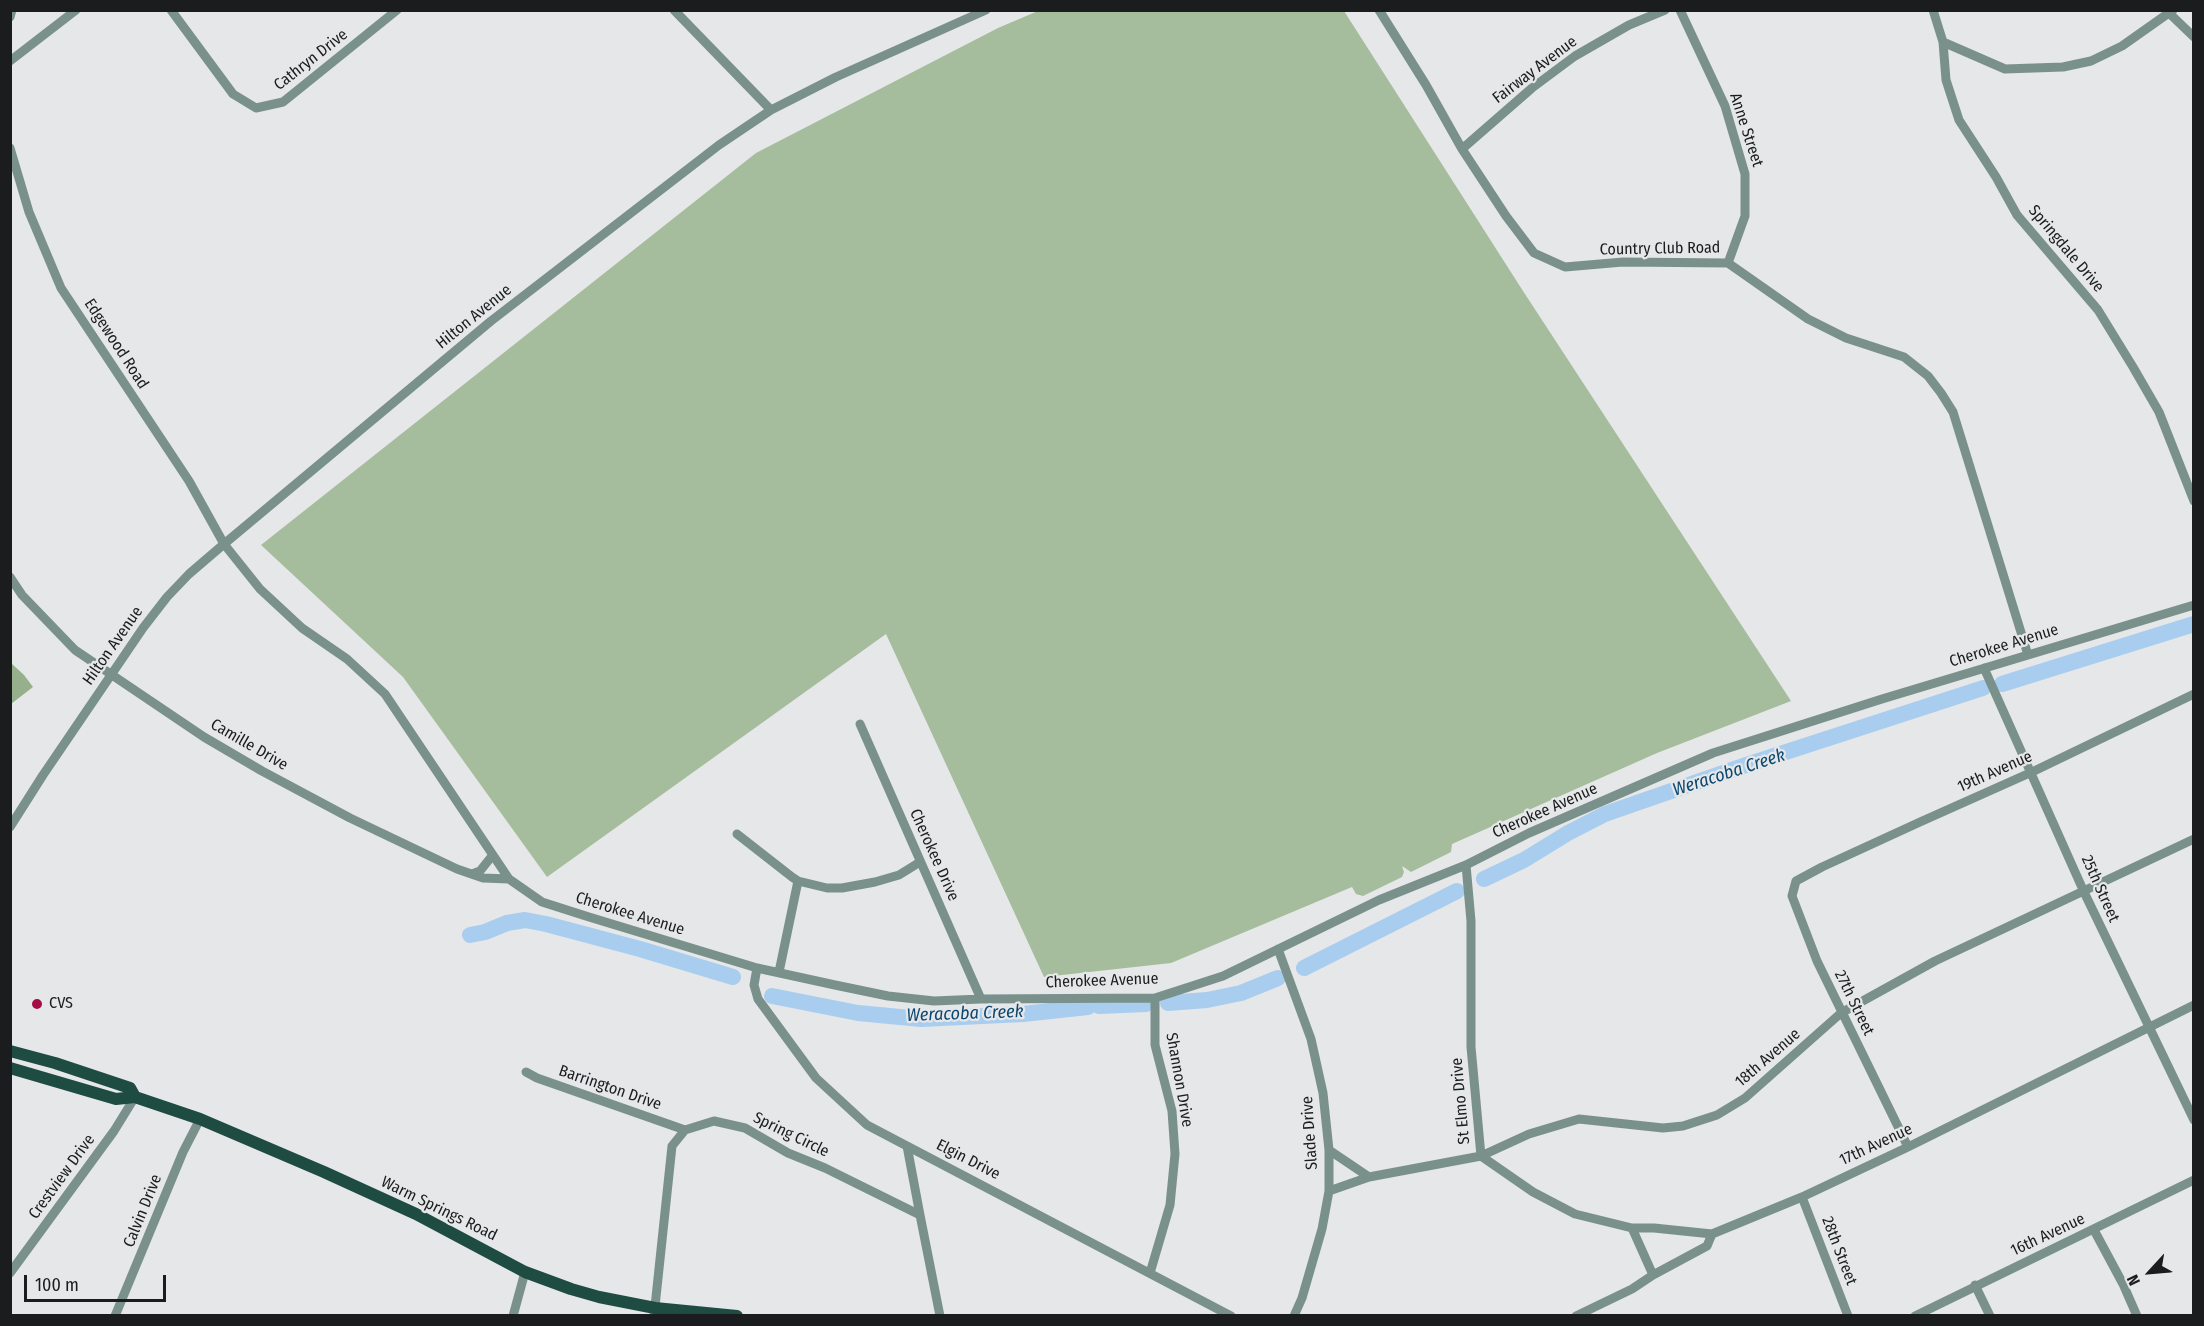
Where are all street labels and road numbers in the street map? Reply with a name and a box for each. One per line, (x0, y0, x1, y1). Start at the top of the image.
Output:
street label: Cathryn Drive (270, 25, 352, 95)
street label: Fairway Avenue (1489, 32, 1581, 108)
street label: Anne Street (1725, 91, 1767, 169)
street label: Springdale Drive (2024, 202, 2108, 296)
street label: Country Club Road (1599, 238, 1721, 260)
street label: Hilton Avenue (432, 281, 516, 353)
street label: Edgewood Road (80, 295, 152, 393)
street label: Hilton Avenue (79, 603, 147, 689)
street label: Cherokee Avenue (1947, 620, 2061, 672)
street label: Camille Drive (207, 715, 291, 775)
street label: 19th Avenue (1955, 747, 2035, 797)
street label: Cherokee Avenue (1490, 779, 1600, 843)
street label: Cherokee Drive (905, 806, 963, 904)
street label: 25th Street (2077, 853, 2123, 925)
street label: Cherokee Avenue (573, 888, 687, 940)
street label: 27th Street (1830, 967, 1878, 1039)
street label: Cherokee Avenue (1045, 969, 1159, 993)
street label: 18th Avenue (1732, 1025, 1804, 1091)
street label: Shannon Drive (1161, 1031, 1197, 1129)
street label: St Elmo Drive (1448, 1057, 1474, 1145)
street label: Barrington Drive (556, 1061, 664, 1115)
street label: Slade Drive (1298, 1095, 1322, 1171)
street label: Spring Circle (750, 1108, 832, 1162)
street label: 17th Avenue (1836, 1120, 1916, 1170)
street label: Crestview Drive (25, 1131, 99, 1223)
street label: Elgin Drive (933, 1136, 1003, 1184)
street label: Calvin Drive (120, 1172, 166, 1250)
street label: Warm Springs Road (378, 1173, 500, 1245)
street label: 16th Avenue (2008, 1209, 2088, 1261)
street label: 28th Street (1817, 1214, 1861, 1288)

